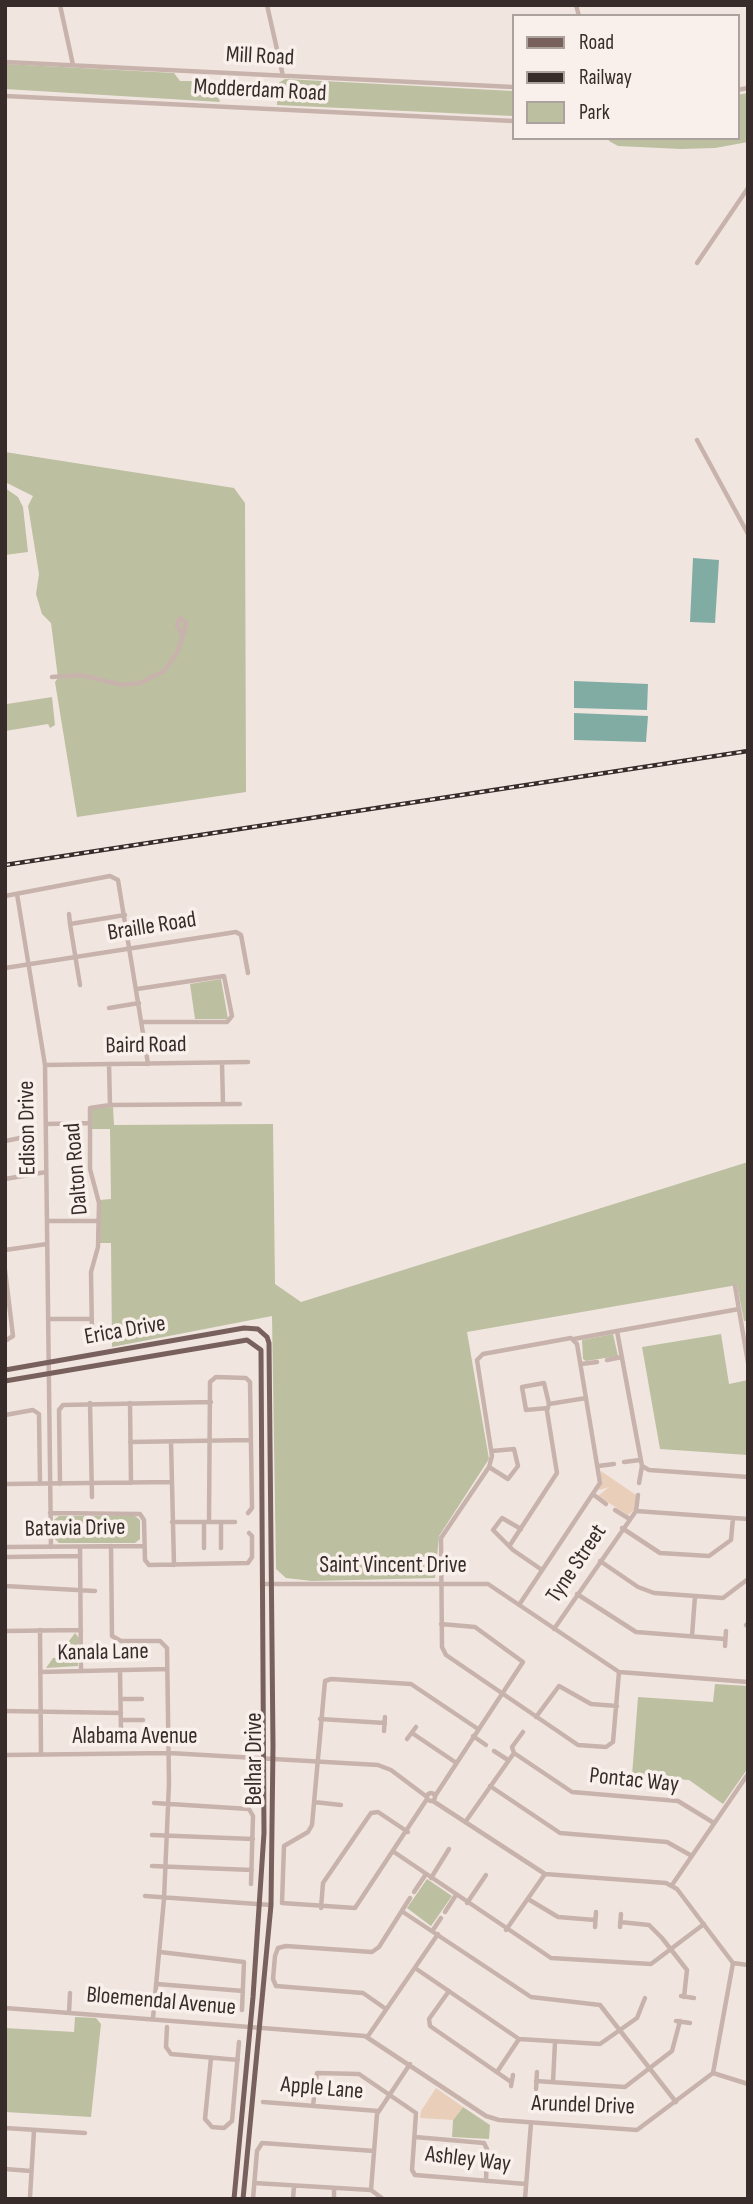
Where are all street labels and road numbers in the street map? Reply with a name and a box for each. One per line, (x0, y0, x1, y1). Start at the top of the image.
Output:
street label: Mill Road (225, 41, 295, 73)
street label: Modderdam Road (193, 74, 327, 108)
street label: Braille Road (106, 906, 198, 948)
street label: Baird Road (105, 1031, 187, 1061)
street label: Edison Drive (13, 1080, 43, 1176)
street label: Dalton Road (59, 1122, 95, 1216)
street label: Erica Drive (82, 1310, 168, 1352)
street label: Batavia Drive (24, 1514, 126, 1544)
street label: Tyne Street (541, 1520, 613, 1608)
street label: Saint Vincent Drive (319, 1552, 467, 1580)
street label: Kanala Lane (57, 1638, 149, 1668)
street label: Belhar Drive (241, 1713, 269, 1805)
street label: Alabama Avenue (72, 1723, 198, 1751)
street label: Pontac Way (588, 1763, 680, 1799)
street label: Bloemendal Avenue (85, 1982, 237, 2022)
street label: Apple Lane (279, 2072, 365, 2106)
street label: Arundel Drive (531, 2090, 635, 2122)
street label: Ashley Way (424, 2141, 512, 2179)

